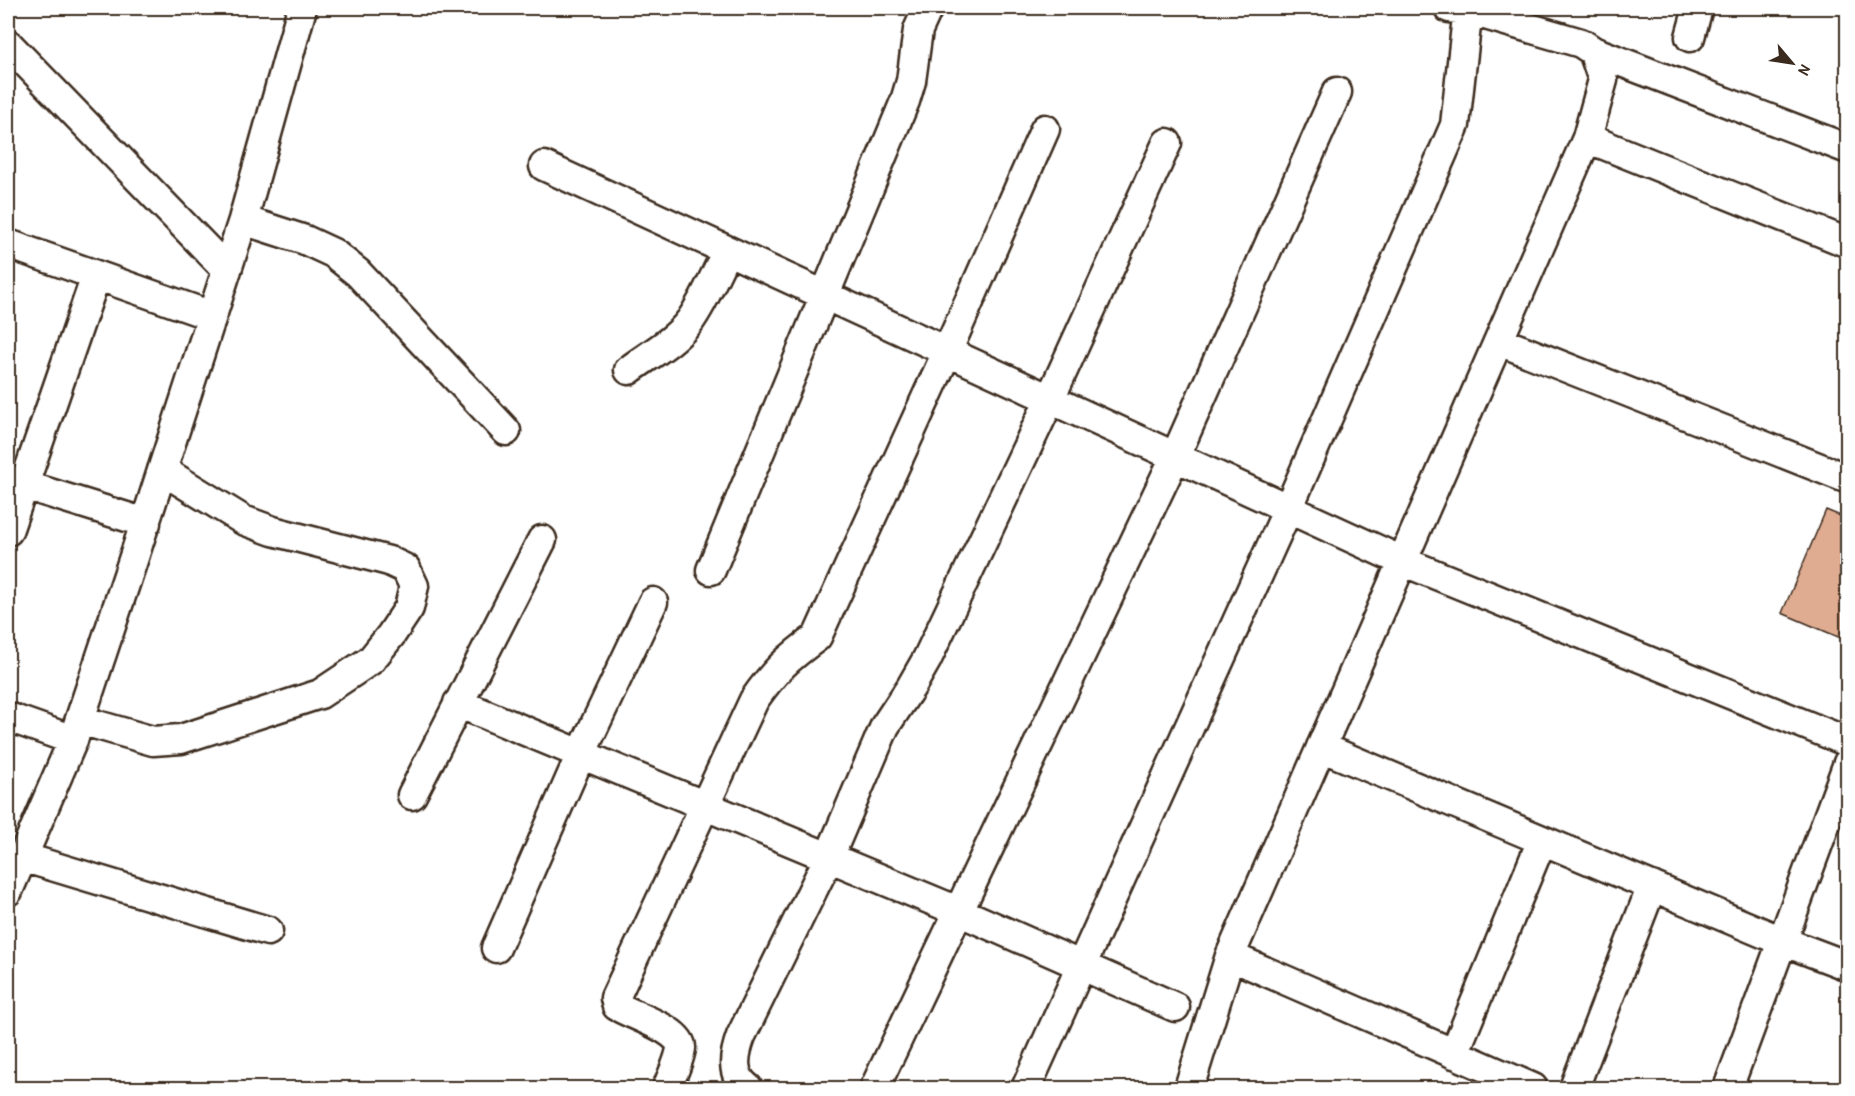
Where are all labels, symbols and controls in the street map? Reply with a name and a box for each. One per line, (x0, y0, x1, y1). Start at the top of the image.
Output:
north arrow (1762, 33, 1822, 93)
text: N (1793, 61, 1817, 80)

